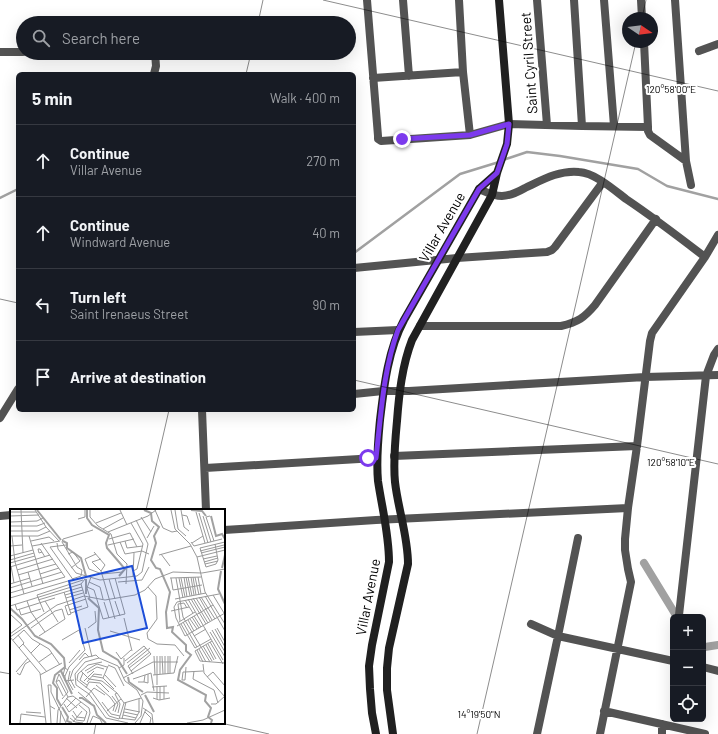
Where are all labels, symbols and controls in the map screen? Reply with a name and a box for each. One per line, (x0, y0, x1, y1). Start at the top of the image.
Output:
street label: Saint Cyril Street (516, 11, 541, 115)
north arrow (622, 12, 658, 48)
search box (16, 16, 356, 60)
icon: search (30, 27, 52, 49)
text: Search here (62, 29, 140, 47)
text: 120°58'00"E (646, 83, 696, 95)
text: 5 min (32, 88, 72, 108)
text: Walk · 400 m (270, 90, 340, 106)
route end (393, 130, 411, 148)
text: Continue (70, 144, 130, 162)
icon: ahead (32, 150, 54, 172)
text: 270 m (306, 153, 340, 169)
text: Villar Avenue (70, 162, 142, 178)
street label: Villar Avenue (415, 189, 468, 265)
text: Continue (70, 216, 130, 234)
icon: ahead (32, 222, 54, 244)
text: 40 m (312, 225, 340, 241)
text: Windward Avenue (70, 234, 170, 250)
text: Turn left (70, 288, 126, 306)
icon: left (32, 294, 54, 316)
text: 90 m (313, 297, 340, 313)
text: Saint Irenaeus Street (70, 306, 189, 322)
icon: arrive (32, 366, 54, 388)
text: Arrive at destination (70, 368, 206, 386)
route start (359, 449, 377, 467)
text: 120°58'10"E (647, 456, 695, 468)
inset map (10, 509, 225, 724)
street label: Villar Avenue (352, 557, 383, 637)
map controls (670, 614, 706, 722)
button: + (670, 614, 706, 650)
button: − (670, 650, 706, 686)
button: locate (670, 686, 706, 722)
text: 14°19'50"N (457, 708, 501, 720)

